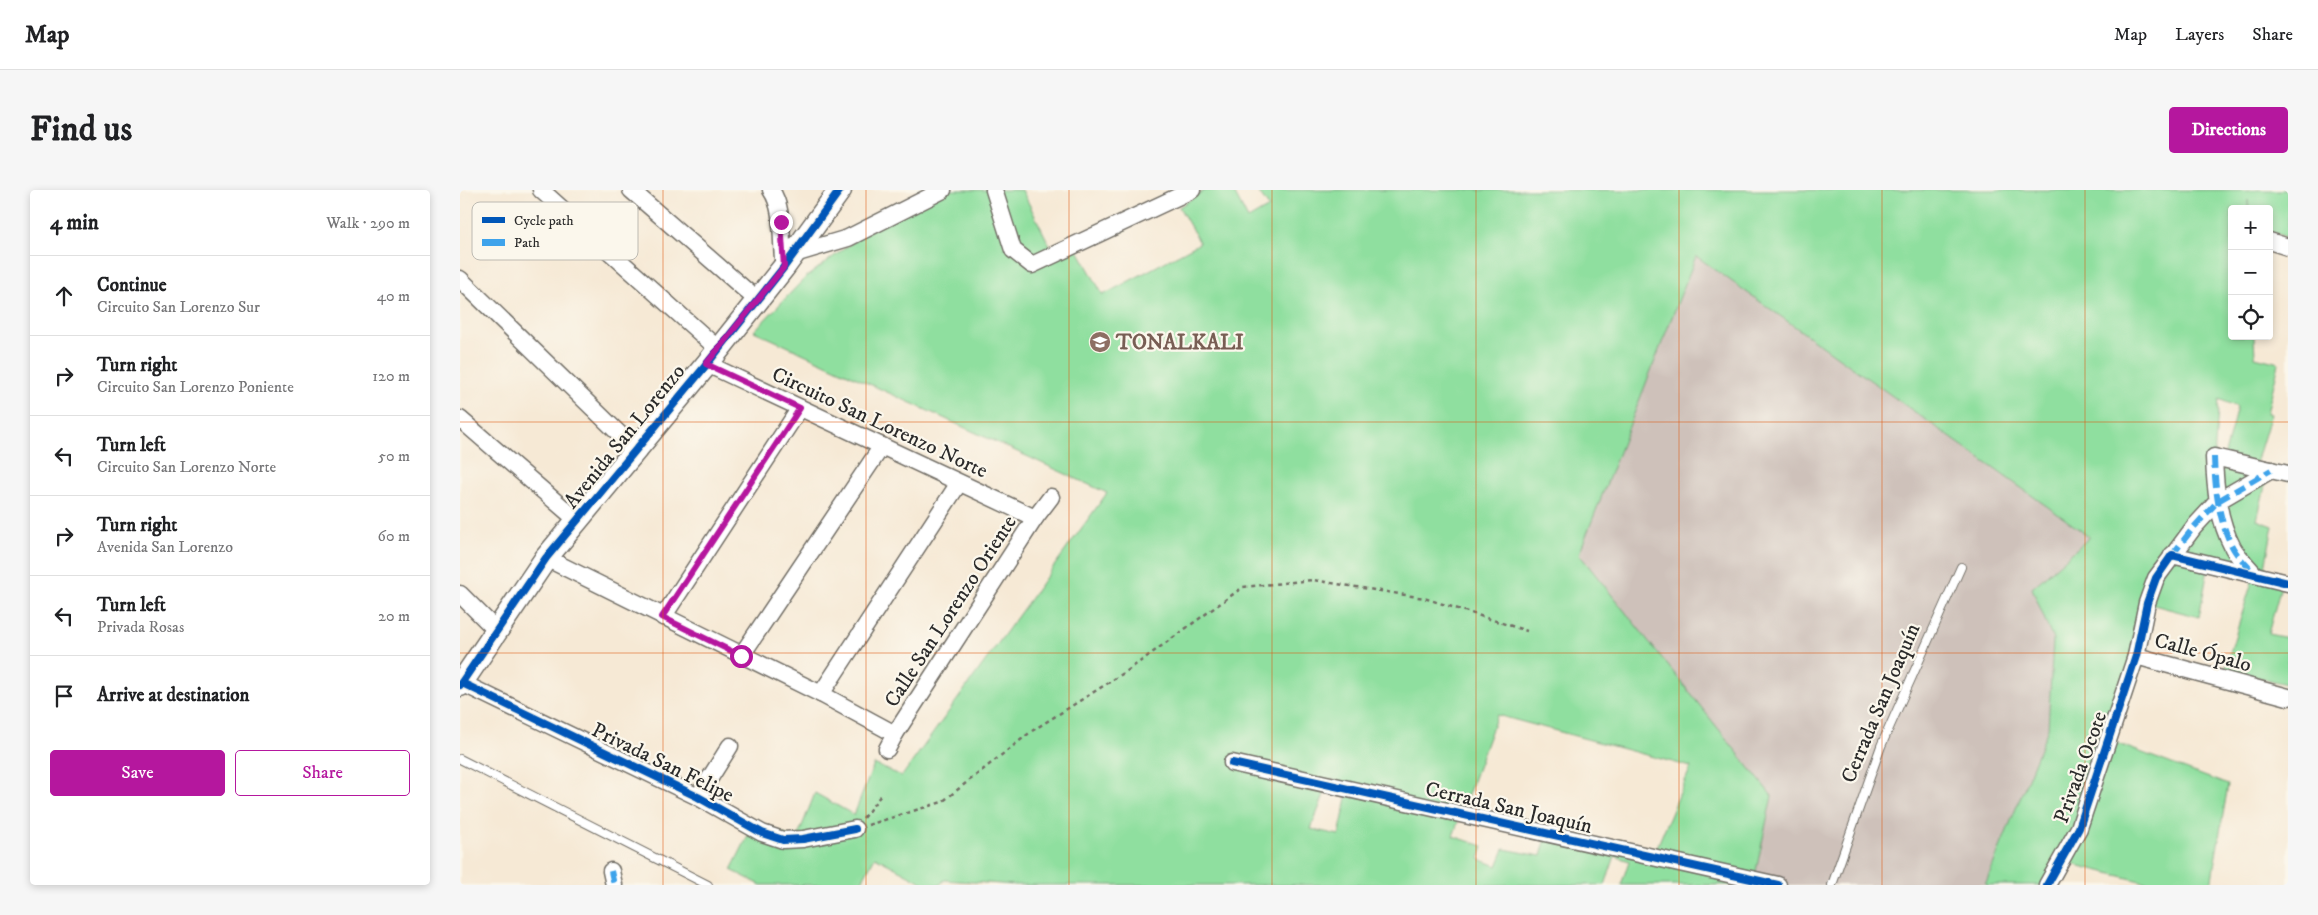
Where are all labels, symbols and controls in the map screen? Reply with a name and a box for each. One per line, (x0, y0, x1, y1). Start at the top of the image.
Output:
text: Map (25, 20, 69, 50)
text: Map (2114, 24, 2147, 46)
text: Layers (2175, 24, 2224, 46)
text: Share (2252, 24, 2293, 46)
button: Directions (2169, 107, 2288, 153)
text: Find us (30, 108, 132, 152)
legend (472, 202, 638, 260)
map controls (2228, 205, 2273, 340)
button: + (2228, 205, 2273, 250)
text: 4 min (50, 210, 99, 236)
route end (770, 211, 793, 234)
text: Cycle path (514, 212, 574, 230)
text: Walk · 290 m (326, 213, 410, 233)
text: Path (514, 234, 541, 252)
button: − (2228, 250, 2273, 295)
text: Continue (97, 274, 167, 297)
icon: ahead (50, 282, 78, 310)
text: 40 m (377, 286, 410, 306)
button: locate (2228, 295, 2273, 340)
text: Circuito San Lorenzo Sur (97, 297, 260, 317)
school or university icon: TONALKALI (1088, 330, 1112, 354)
place label: TONALKALI (1115, 330, 1244, 356)
text: Turn right (97, 354, 177, 377)
street label: Avenida San Lorenzo (558, 359, 691, 514)
street label: Circuito San Lorenzo Norte (768, 361, 992, 485)
icon: right (50, 362, 78, 390)
text: 120 m (372, 366, 410, 386)
text: Circuito San Lorenzo Poniente (97, 377, 294, 397)
text: Turn left (97, 434, 166, 457)
icon: left (50, 442, 78, 470)
text: 50 m (378, 446, 410, 466)
text: Circuito San Lorenzo Norte (97, 457, 276, 477)
street label: Calle San Lorenzo Oriente (879, 510, 1023, 712)
text: Turn right (97, 514, 177, 537)
icon: right (50, 522, 78, 550)
text: 60 m (378, 526, 410, 546)
text: Avenida San Lorenzo (97, 537, 233, 557)
text: Turn left (97, 594, 166, 617)
icon: left (50, 602, 78, 630)
text: 20 m (378, 606, 410, 626)
text: Privada Rosas (97, 617, 184, 637)
street label: Cerrada San Joaquín (1836, 620, 1926, 787)
street label: Calle Ópalo (2151, 626, 2255, 678)
route start (730, 645, 753, 668)
icon: arrive (50, 682, 78, 710)
text: Arrive at destination (97, 684, 249, 707)
street label: Privada Ocote (2049, 708, 2113, 827)
street label: Privada San Felipe (587, 717, 738, 809)
button: Save (50, 750, 225, 796)
button: Share (235, 750, 410, 796)
street label: Cerrada San Joaquín (1423, 776, 1595, 840)

